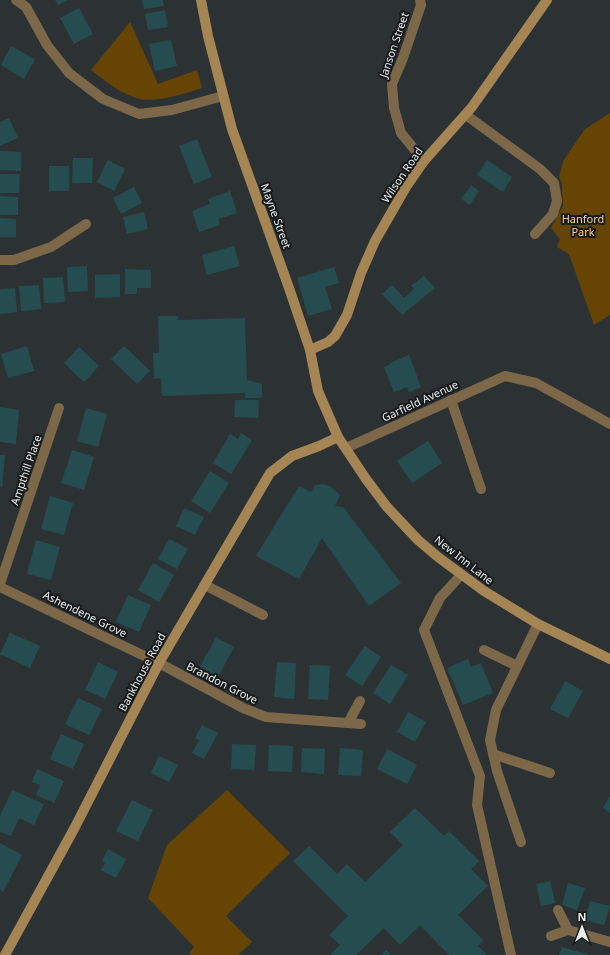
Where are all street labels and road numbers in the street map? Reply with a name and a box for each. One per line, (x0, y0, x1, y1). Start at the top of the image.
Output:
street label: Janson Street (375, 10, 412, 80)
street label: Wilson Road (377, 144, 426, 205)
street label: Mayne Street (258, 181, 295, 251)
street label: Garfield Avenue (379, 376, 460, 425)
street label: Ampthill Place (6, 433, 45, 507)
street label: New Inn Lane (432, 532, 497, 587)
street label: Ashendene Grove (41, 587, 130, 640)
street label: Bankhouse Road (115, 630, 169, 714)
street label: Brandon Grove (184, 658, 260, 707)

